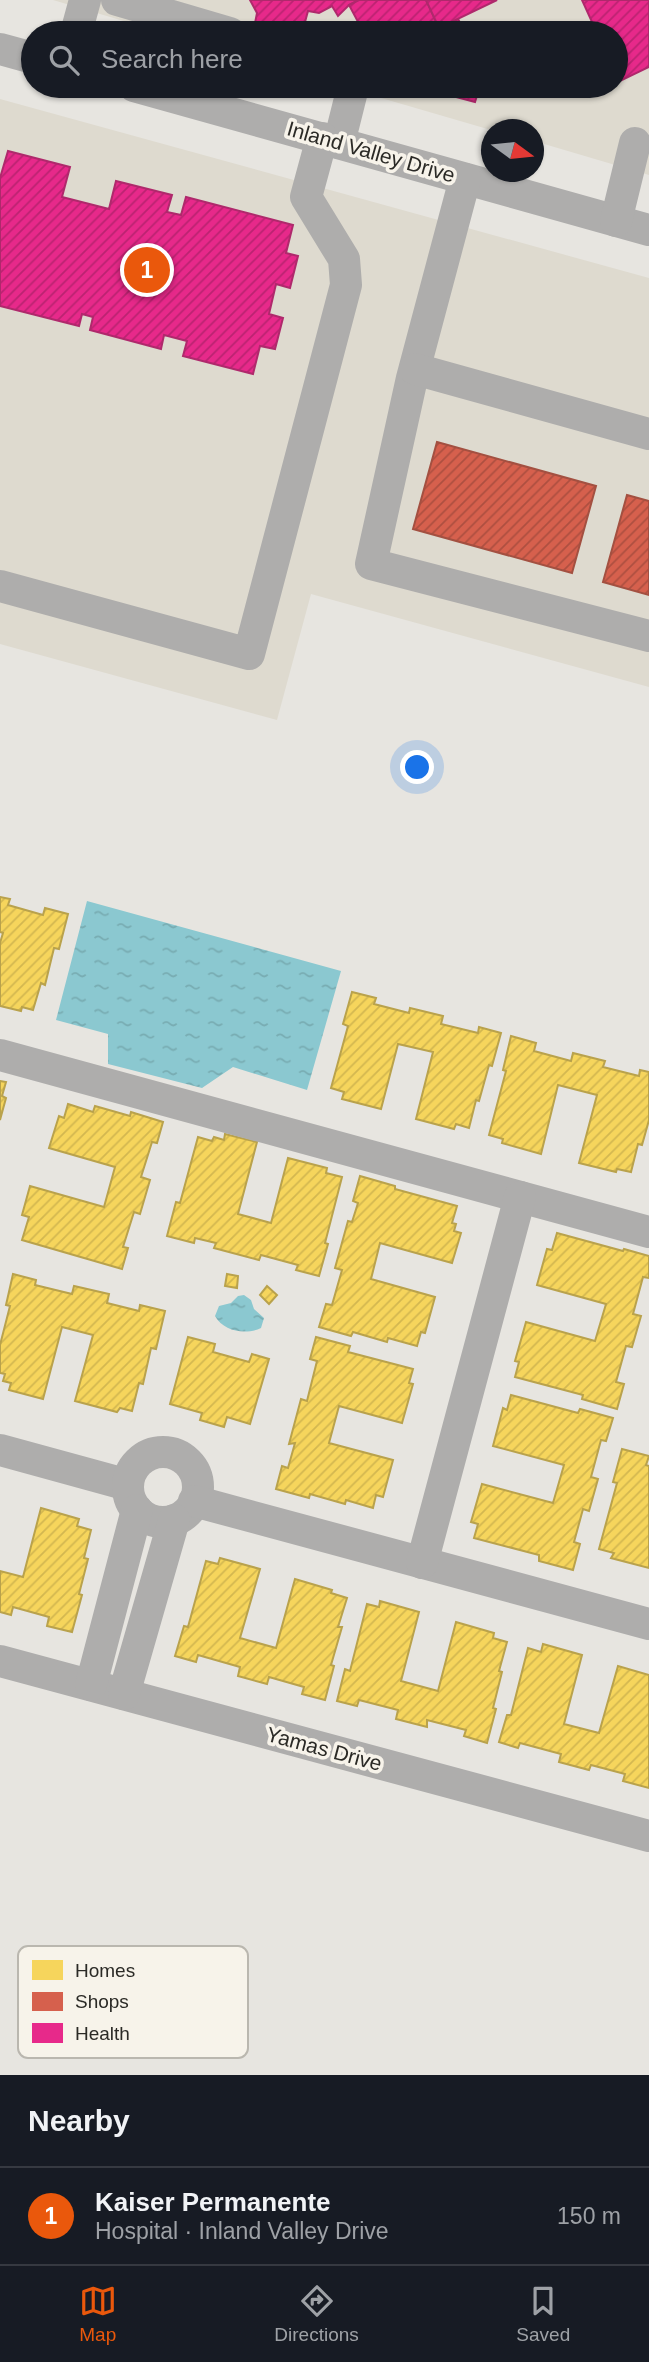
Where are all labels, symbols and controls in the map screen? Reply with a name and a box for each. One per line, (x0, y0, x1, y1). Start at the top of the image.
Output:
search box (21, 21, 628, 98)
icon: search (45, 41, 83, 79)
text: Search here (101, 44, 243, 74)
street label: Inland Valley Drive (285, 117, 458, 186)
north arrow (481, 119, 544, 182)
pin: 1 (124, 244, 170, 296)
your location (400, 750, 434, 784)
street label: Yamas Drive (264, 1722, 384, 1775)
legend (18, 1946, 248, 2058)
text: Homes (75, 1960, 135, 1981)
text: Shops (75, 1991, 129, 2012)
text: Health (75, 2023, 130, 2044)
text: Nearby (28, 2104, 130, 2137)
text: Kaiser Permanente (95, 2187, 331, 2217)
text: 1 (45, 2203, 57, 2229)
text: 150 m (557, 2203, 621, 2229)
text: Hospital · Inland Valley Drive (95, 2218, 389, 2244)
tab: Map (79, 2282, 117, 2346)
tab: Directions (274, 2282, 359, 2346)
tab: Saved (516, 2282, 570, 2346)

